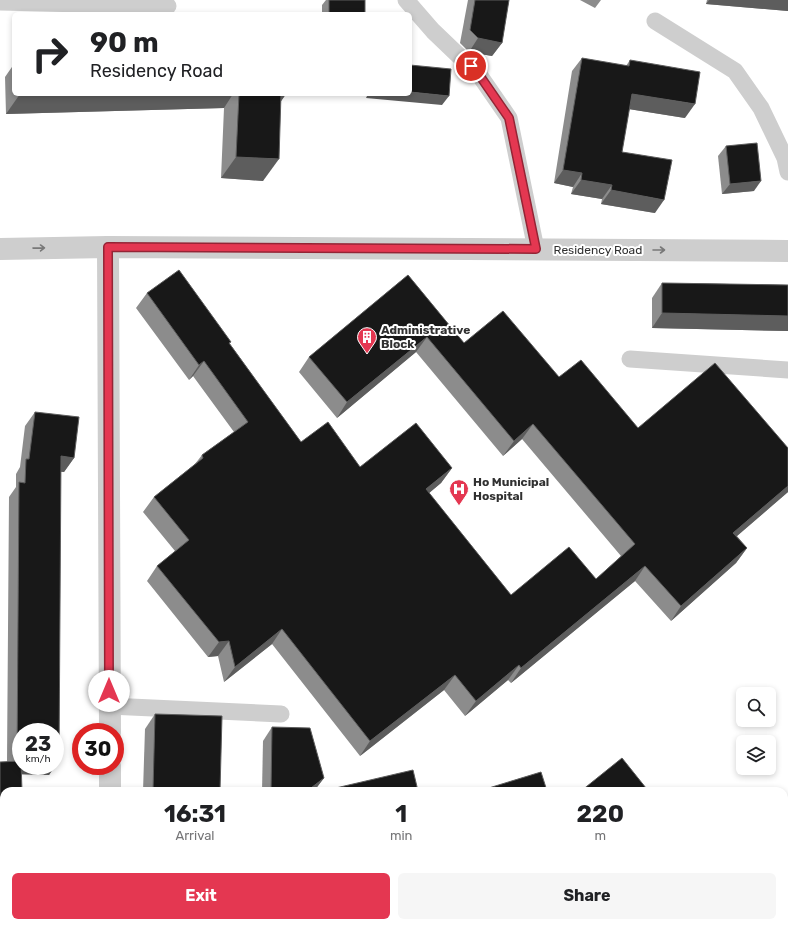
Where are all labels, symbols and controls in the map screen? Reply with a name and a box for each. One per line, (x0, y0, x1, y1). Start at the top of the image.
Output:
text: 90 m (90, 26, 159, 59)
icon: right (24, 28, 76, 80)
pin (454, 49, 488, 83)
icon: arrive (460, 55, 482, 77)
text: Residency Road (90, 60, 223, 82)
street label: Residency Road (554, 243, 642, 257)
one-way arrow (32, 244, 45, 252)
one-way arrow (652, 246, 665, 254)
place label: Administrative Block (381, 323, 470, 351)
building icon: Administrative Block (356, 326, 378, 354)
place label: Ho Municipal Hospital (473, 475, 549, 503)
hospital icon: Ho Municipal Hospital (448, 478, 470, 506)
position arrow (88, 670, 130, 712)
map controls (736, 687, 776, 775)
button: search (736, 687, 776, 727)
speed limit sign: 30 (72, 723, 124, 775)
text: 23 (25, 732, 51, 756)
button: layers (736, 735, 776, 775)
text: km/h (26, 753, 50, 765)
text: 16:31 (164, 800, 226, 828)
text: 1 (395, 800, 407, 828)
text: 220 (576, 800, 624, 828)
text: Arrival (175, 828, 214, 843)
text: min (390, 828, 413, 843)
text: m (594, 828, 606, 843)
button: Exit (12, 873, 390, 919)
button: Share (398, 873, 776, 919)

